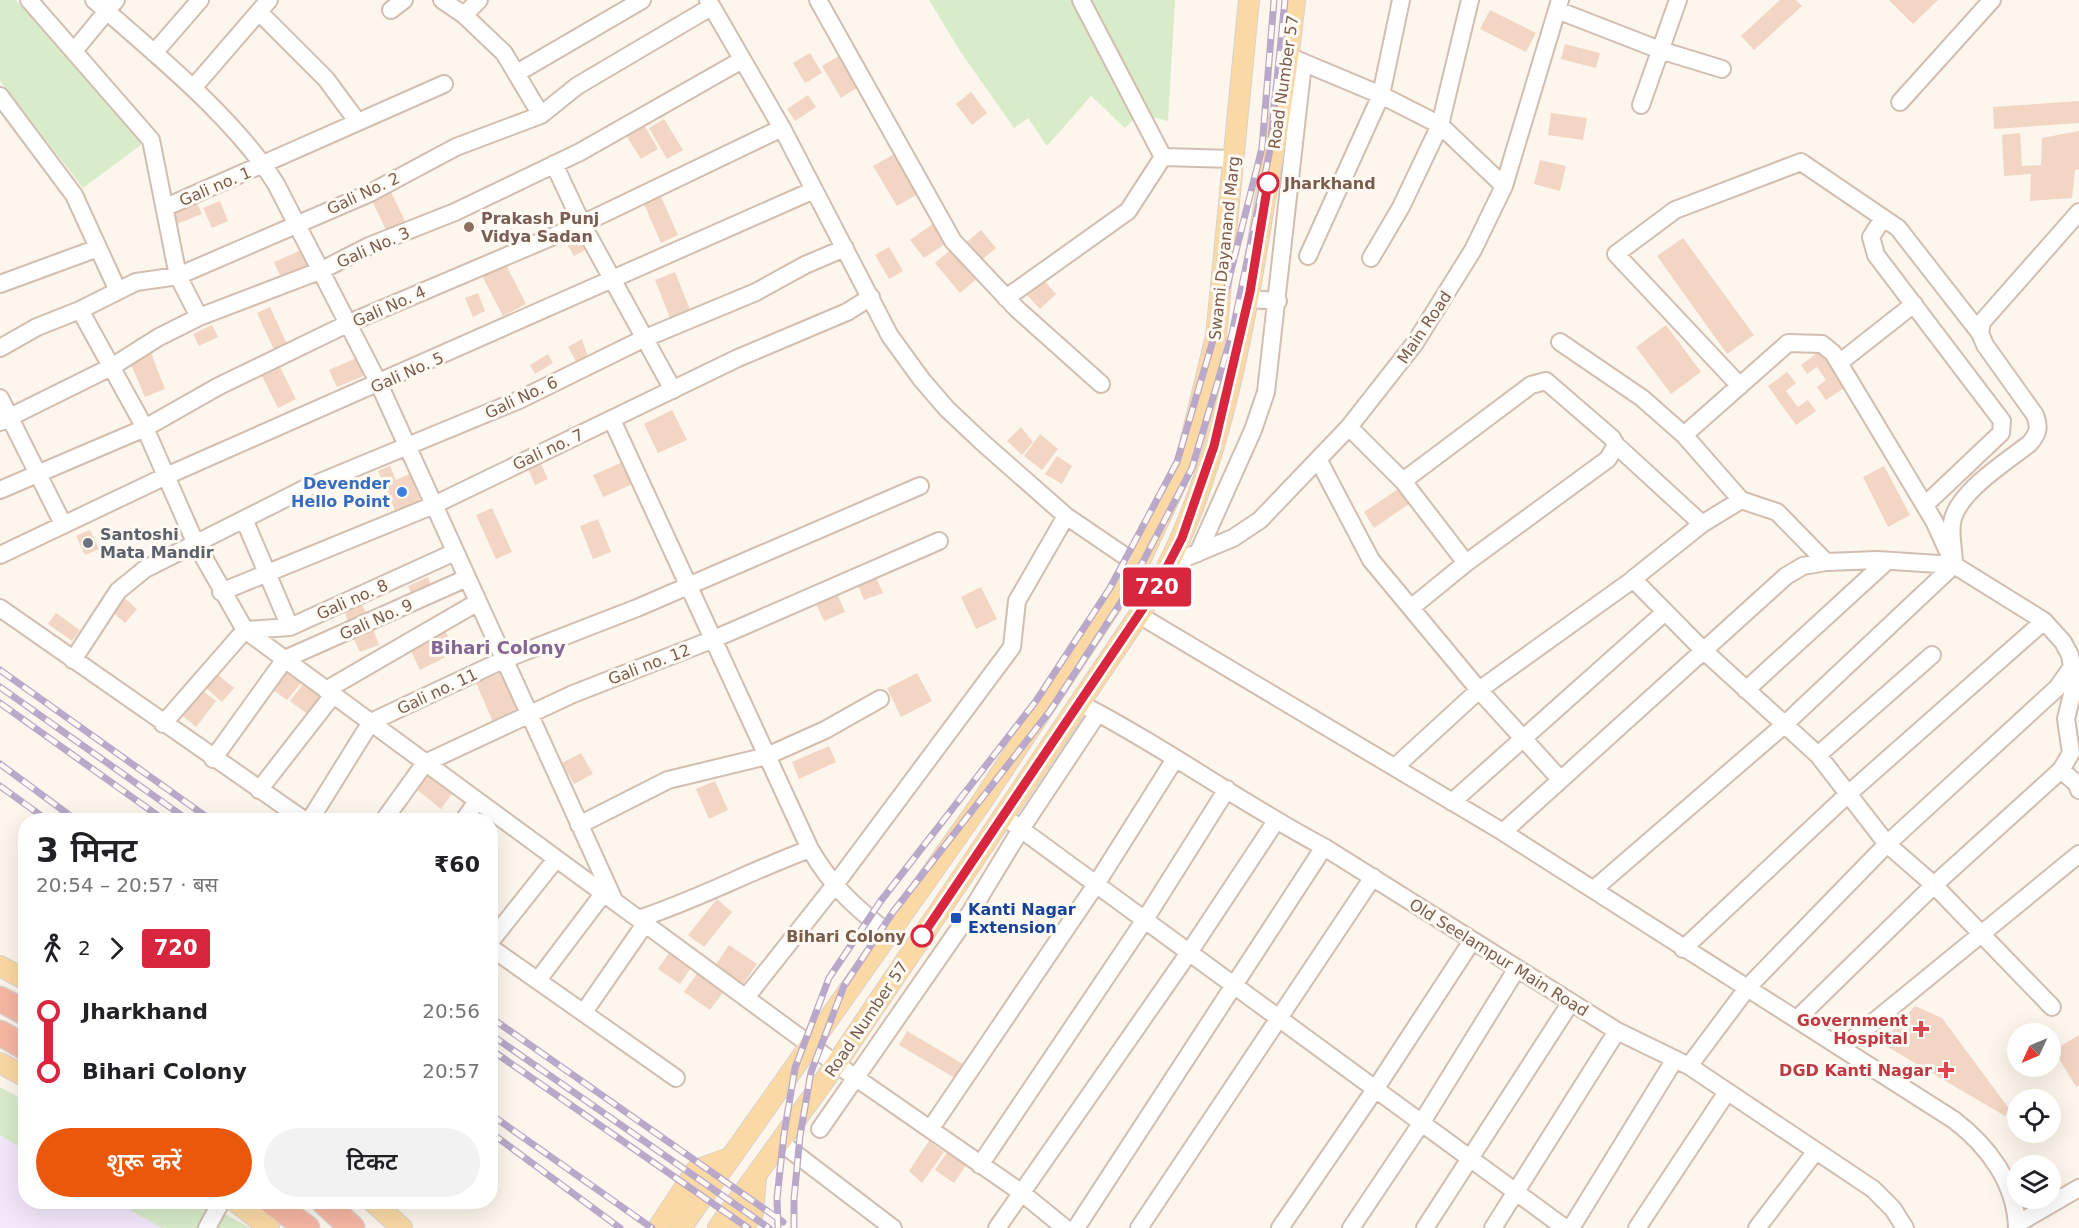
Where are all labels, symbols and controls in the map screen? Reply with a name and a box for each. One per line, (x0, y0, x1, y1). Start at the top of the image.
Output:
street label: Road Number 57 (1265, 14, 1302, 150)
street label: Swami Dayanand Marg (1205, 155, 1244, 341)
street label: Gali no. 1 (176, 163, 254, 210)
street label: Gali No. 2 (324, 168, 403, 219)
marker: Jharkhand (1257, 172, 1279, 194)
place label: Jharkhand (1283, 174, 1376, 193)
place label: Prakash Punj Vidya Sadan (481, 209, 599, 246)
marker: Prakash Punj Vidya Sadan (462, 220, 476, 234)
street label: Gali No. 3 (334, 223, 413, 272)
street label: Gali No. 4 (350, 282, 429, 331)
street label: Main Road (1393, 287, 1456, 367)
street label: Gali No. 5 (368, 348, 447, 397)
street label: Gali No. 6 (482, 372, 561, 423)
street label: Gali no. 7 (510, 425, 587, 474)
place label: Devender Hello Point (291, 474, 390, 511)
marker: Devender Hello Point (395, 485, 409, 499)
place label: Santoshi Mata Mandir (100, 525, 214, 562)
marker: Santoshi Mata Mandir (81, 536, 95, 550)
line badge: 720 (1122, 568, 1192, 606)
street label: Gali no. 8 (314, 575, 391, 624)
text: 720 (1135, 575, 1179, 599)
street label: Gali No. 9 (337, 595, 416, 644)
district label: Bihari Colony (431, 637, 566, 658)
street label: Gali no. 12 (605, 640, 693, 689)
street label: Gali no. 11 (394, 665, 480, 718)
text: 3 मिनट (36, 831, 137, 870)
text: ₹60 (434, 852, 480, 877)
text: 20:54 – 20:57 · बस (36, 873, 218, 897)
street label: Old Seelampur Main Road (1406, 894, 1592, 1020)
place label: Kanti Nagar Extension (968, 900, 1076, 937)
marker: Kanti Nagar Extension (949, 911, 963, 925)
marker: Bihari Colony (911, 925, 933, 947)
place label: Bihari Colony (786, 927, 907, 946)
icon: walk (36, 932, 69, 965)
icon: forward (100, 932, 133, 965)
text: 2 (78, 936, 91, 960)
text: 720 (154, 936, 198, 960)
street label: Road Number 57 (821, 958, 912, 1081)
text: Jharkhand (82, 999, 208, 1024)
text: 20:56 (422, 999, 480, 1023)
place label: Government Hospital (1797, 1011, 1908, 1048)
marker: Government Hospital (1912, 1020, 1930, 1038)
north arrow (2007, 1023, 2061, 1077)
map controls (2007, 1023, 2061, 1209)
text: Bihari Colony (82, 1059, 247, 1084)
text: 20:57 (422, 1059, 480, 1083)
place label: DGD Kanti Nagar (1779, 1061, 1932, 1080)
marker: DGD Kanti Nagar (1937, 1061, 1955, 1079)
button: locate (2007, 1089, 2061, 1143)
button: शुरू करें (36, 1128, 252, 1197)
button: टिकट (264, 1128, 480, 1197)
button: layers (2007, 1155, 2061, 1209)

